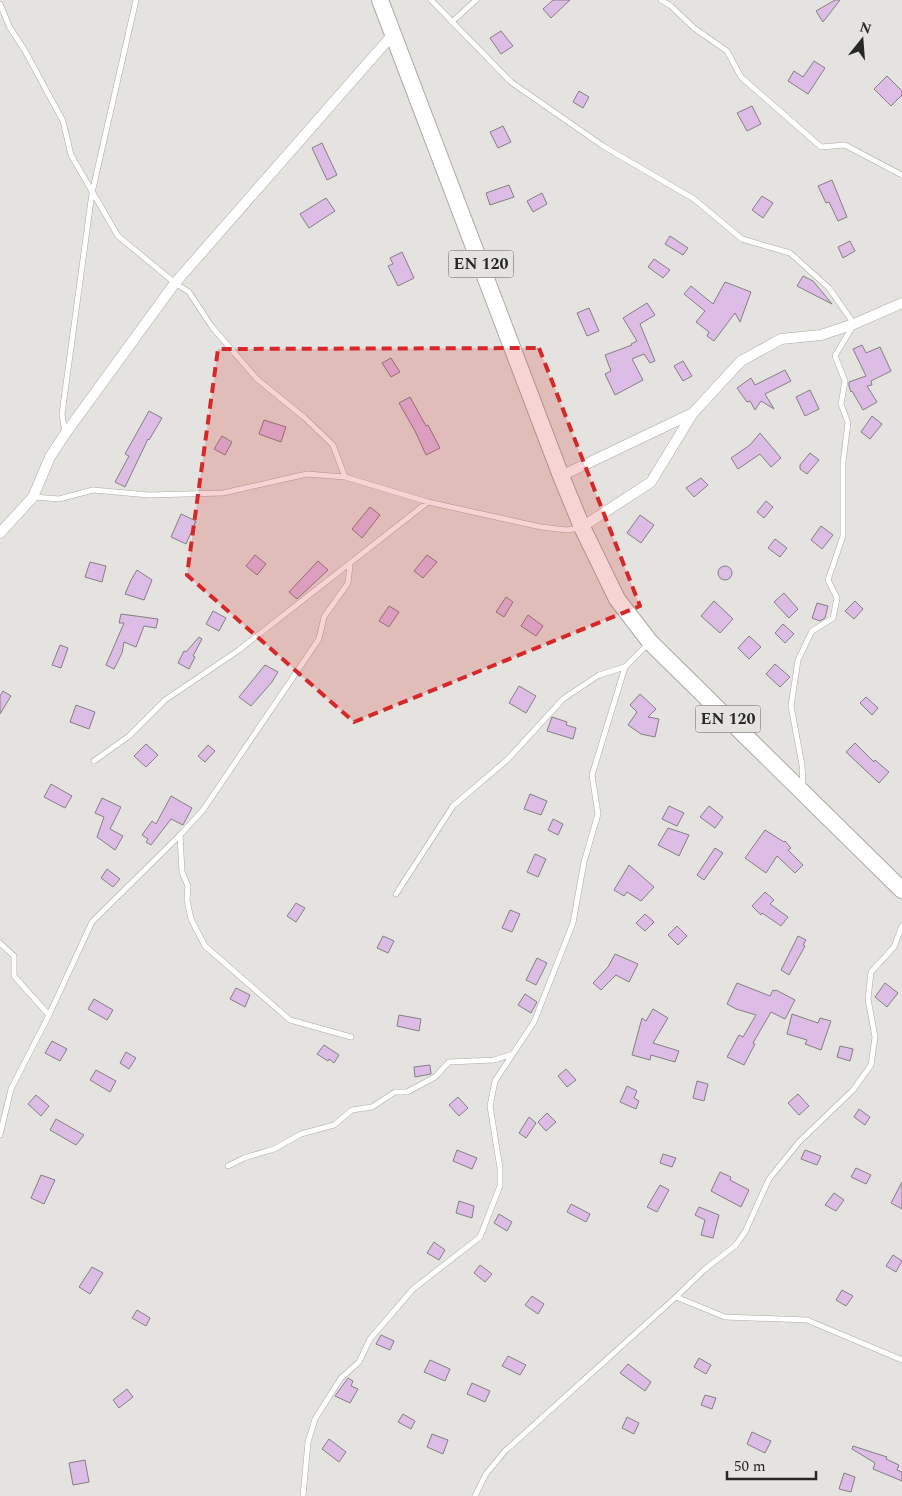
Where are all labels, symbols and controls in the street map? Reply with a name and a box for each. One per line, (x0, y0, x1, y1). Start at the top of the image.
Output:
north arrow (837, 15, 887, 65)
text: N (857, 16, 874, 40)
road number: EN 120 (448, 250, 514, 278)
road number: EN 120 (696, 706, 760, 732)
scale bar (727, 1448, 816, 1480)
text: 50 m (734, 1455, 766, 1478)

